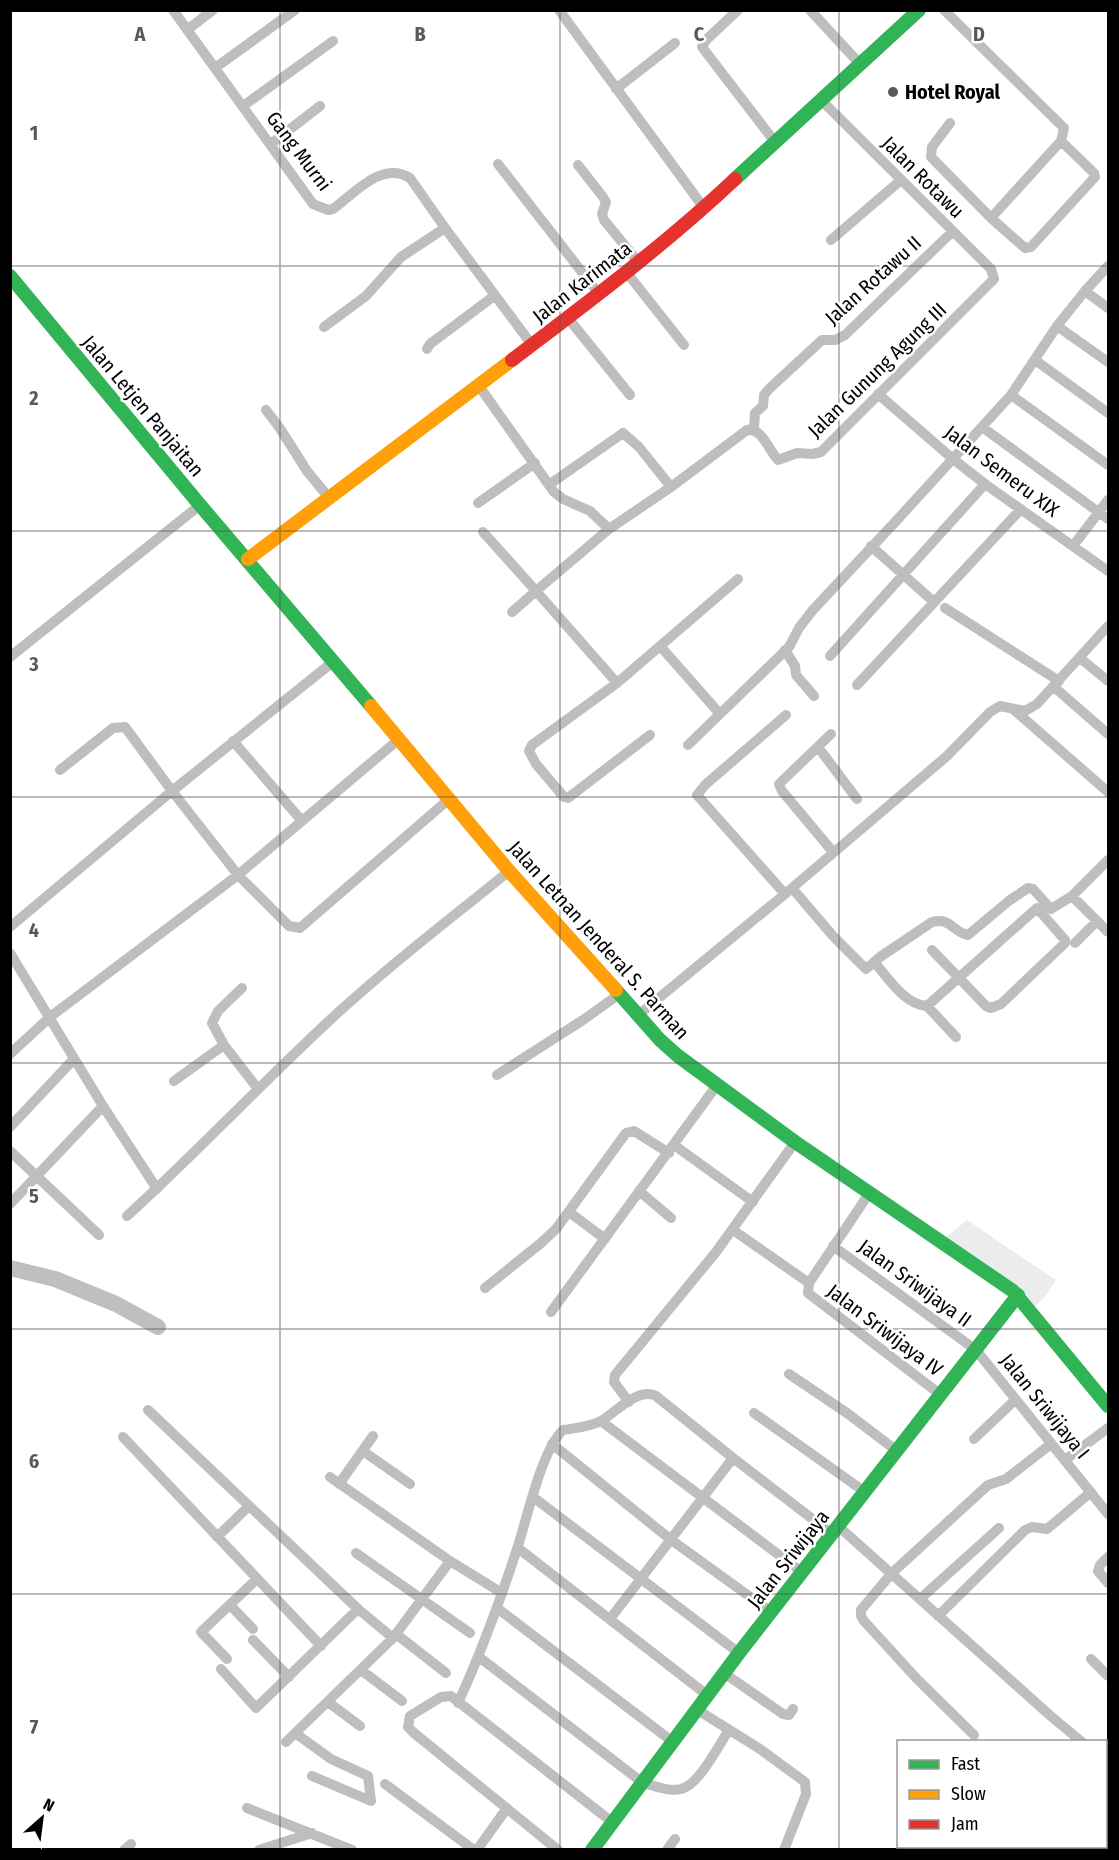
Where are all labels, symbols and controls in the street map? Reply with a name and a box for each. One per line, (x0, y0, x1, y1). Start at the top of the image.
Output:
text: A (134, 22, 147, 46)
text: B (414, 22, 426, 46)
text: C (694, 22, 705, 46)
text: D (973, 22, 985, 46)
place label: Hotel Royal (905, 80, 1000, 104)
marker: Hotel Royal (886, 85, 900, 99)
street label: Gang Murni (261, 107, 337, 195)
text: 1 (30, 121, 38, 145)
street label: Jalan Rotawu (877, 131, 969, 223)
street label: Jalan Rotawu II (820, 231, 926, 329)
street label: Jalan Karimata (528, 236, 636, 328)
street label: Jalan Gunung Agung III (803, 298, 951, 442)
street label: Jalan Letjen Panjaitan (77, 331, 209, 481)
text: 2 (28, 386, 39, 410)
street label: Jalan Semeru XIX (940, 420, 1064, 522)
text: 3 (28, 652, 39, 676)
street label: Jalan Letnan Jenderal S. Parman (503, 836, 695, 1044)
text: 4 (29, 918, 39, 942)
text: 5 (29, 1184, 39, 1208)
street label: Jalan Sriwijaya II (854, 1234, 976, 1332)
street label: Jalan Sriwijaya IV (822, 1279, 948, 1382)
street label: Jalan Sriwijaya I (995, 1349, 1095, 1463)
text: 6 (29, 1449, 39, 1473)
street label: Jalan Sriwijaya (742, 1505, 834, 1613)
text: 7 (30, 1715, 39, 1739)
legend (897, 1740, 1107, 1848)
text: Fast (951, 1753, 980, 1775)
text: Slow (951, 1783, 986, 1805)
north arrow (12, 1788, 72, 1848)
text: N (40, 1795, 58, 1816)
text: Jam (951, 1813, 979, 1835)

